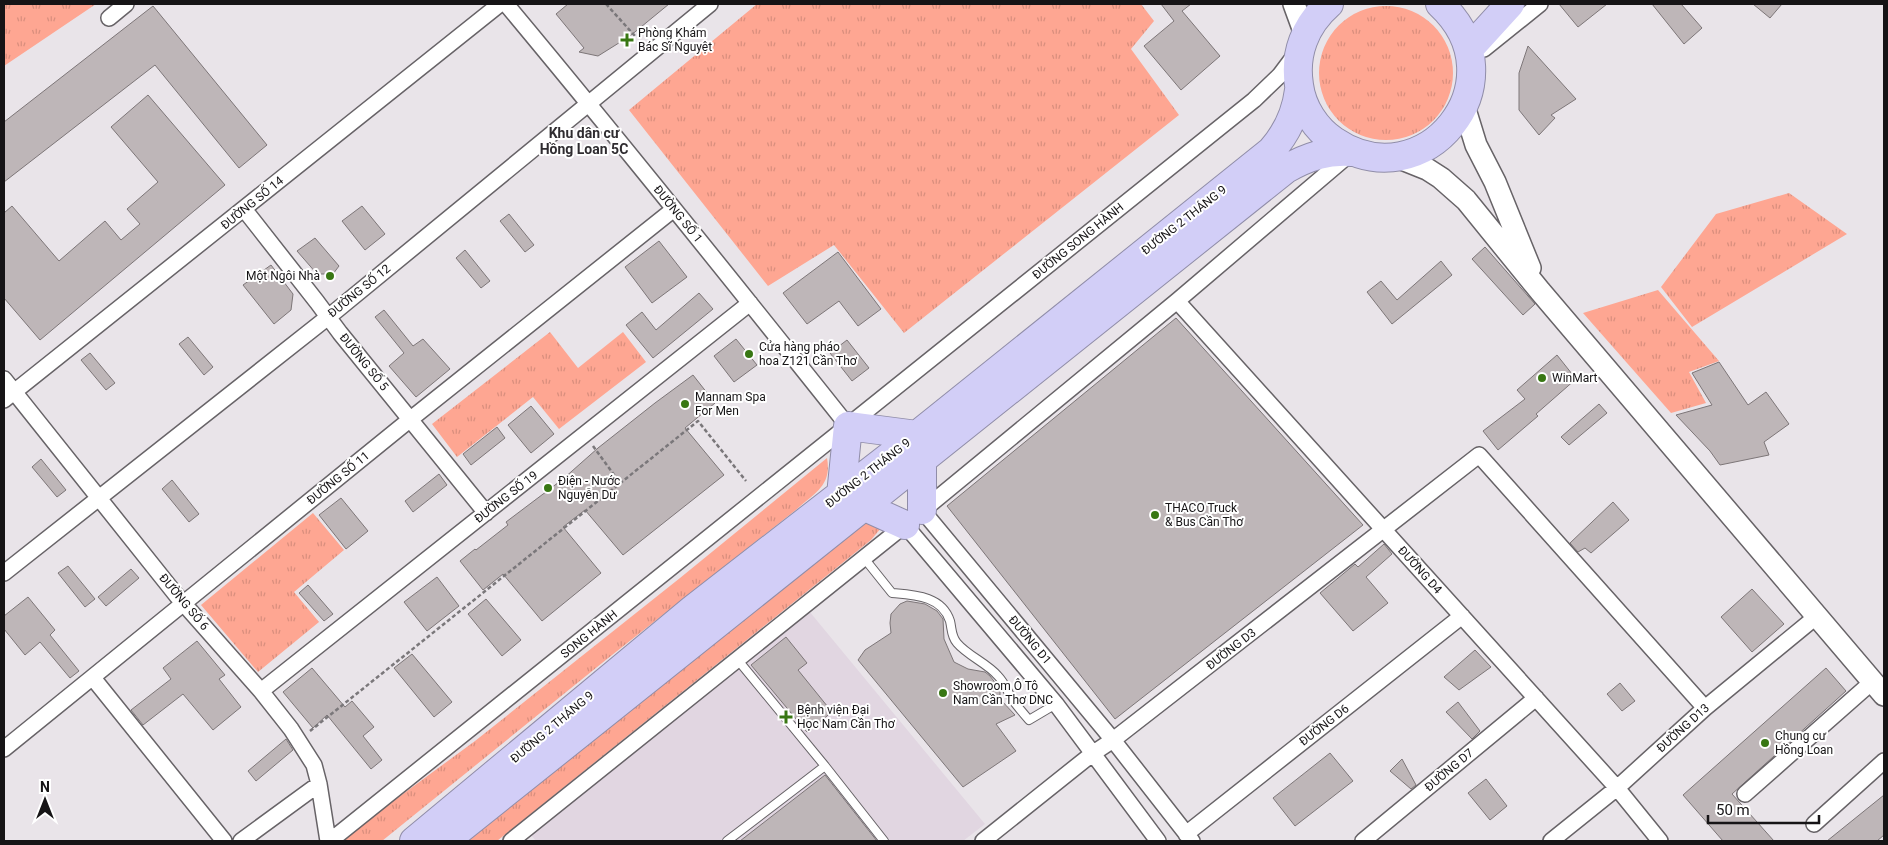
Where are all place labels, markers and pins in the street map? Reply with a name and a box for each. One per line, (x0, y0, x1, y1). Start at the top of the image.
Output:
place label: Phòng Khám Bác Sĩ Nguyệt (638, 26, 712, 54)
marker: Phòng Khám Bác Sĩ Nguyệt (620, 33, 634, 47)
place label: Một Ngôi Nhà (246, 269, 320, 283)
marker: Một Ngôi Nhà (324, 270, 336, 282)
place label: Cửa hàng pháo hoa Z121 Cần Thơ (759, 340, 858, 368)
marker: Cửa hàng pháo hoa Z121 Cần Thơ (743, 348, 755, 360)
place label: WinMart (1552, 371, 1598, 385)
marker: WinMart (1536, 372, 1548, 384)
place label: Mannam Spa For Men (695, 390, 766, 418)
marker: Mannam Spa For Men (679, 398, 691, 410)
place label: Điện - Nước Nguyễn Dư (558, 474, 620, 502)
marker: Điện - Nước Nguyễn Dư (542, 482, 554, 494)
place label: THACO Truck & Bus Cần Thơ (1165, 501, 1244, 529)
marker: THACO Truck & Bus Cần Thơ (1149, 509, 1161, 521)
place label: Showroom Ô Tô Nam Cần Thơ DNC (953, 678, 1053, 707)
marker: Showroom Ô Tô Nam Cần Thơ DNC (937, 687, 949, 699)
place label: Bệnh viện Đại Học Nam Cần Thơ (797, 703, 896, 731)
marker: Bệnh viện Đại Học Nam Cần Thơ (779, 710, 793, 724)
place label: Chung cư Hồng Loan (1775, 729, 1833, 757)
marker: Chung cư Hồng Loan (1759, 737, 1771, 749)

